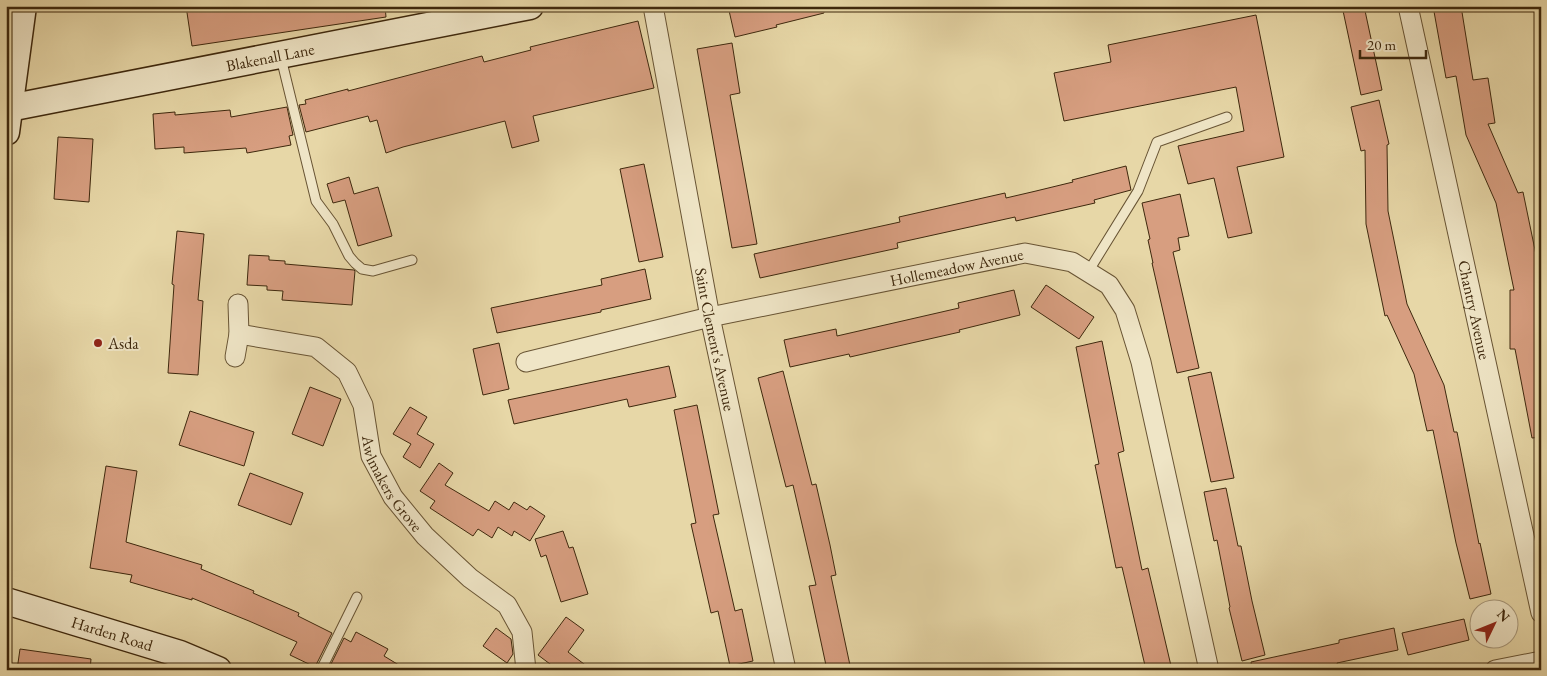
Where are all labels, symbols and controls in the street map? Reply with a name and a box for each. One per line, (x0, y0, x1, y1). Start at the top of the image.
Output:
scale bar (1360, 28, 1426, 60)
text: 20 m (1367, 35, 1396, 54)
street label: Blakenall Lane (224, 38, 316, 76)
street label: Hollemeadow Avenue (888, 243, 1025, 291)
street label: Chantry Avenue (1453, 258, 1496, 361)
street label: Saint Clement's Avenue (691, 266, 740, 413)
place label: Asda (107, 333, 139, 354)
marker: Asda (92, 337, 104, 349)
street label: Awlmakers Grove (357, 433, 428, 536)
north arrow (1470, 598, 1520, 648)
text: N (1493, 605, 1514, 626)
street label: Harden Road (69, 611, 156, 656)

